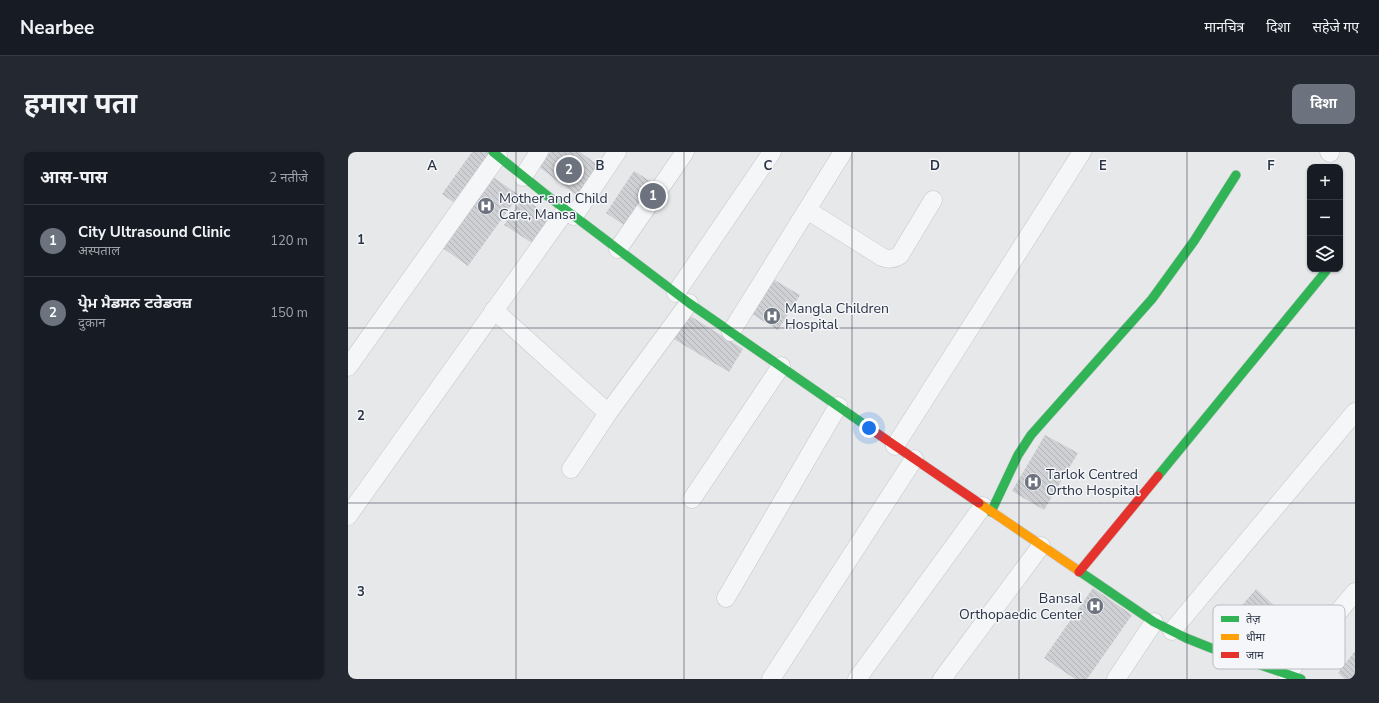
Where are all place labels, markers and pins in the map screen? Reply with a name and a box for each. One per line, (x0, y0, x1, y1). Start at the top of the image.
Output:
pin: 2 (556, 155, 582, 185)
pin: 1 (640, 181, 666, 211)
place label: Mother and Child Care, Mansa (499, 189, 608, 224)
hospital icon: Mother and Child Care, Mansa (476, 196, 496, 216)
place label: Mangla Children Hospital (785, 299, 889, 334)
hospital icon: Mangla Children Hospital (762, 306, 782, 326)
place label: Tarlok Centred Ortho Hospital (1046, 465, 1140, 500)
hospital icon: Tarlok Centred Ortho Hospital (1023, 472, 1043, 492)
place label: Bansal Orthopaedic Center (959, 589, 1083, 624)
hospital icon: Bansal Orthopaedic Center (1085, 596, 1105, 616)

